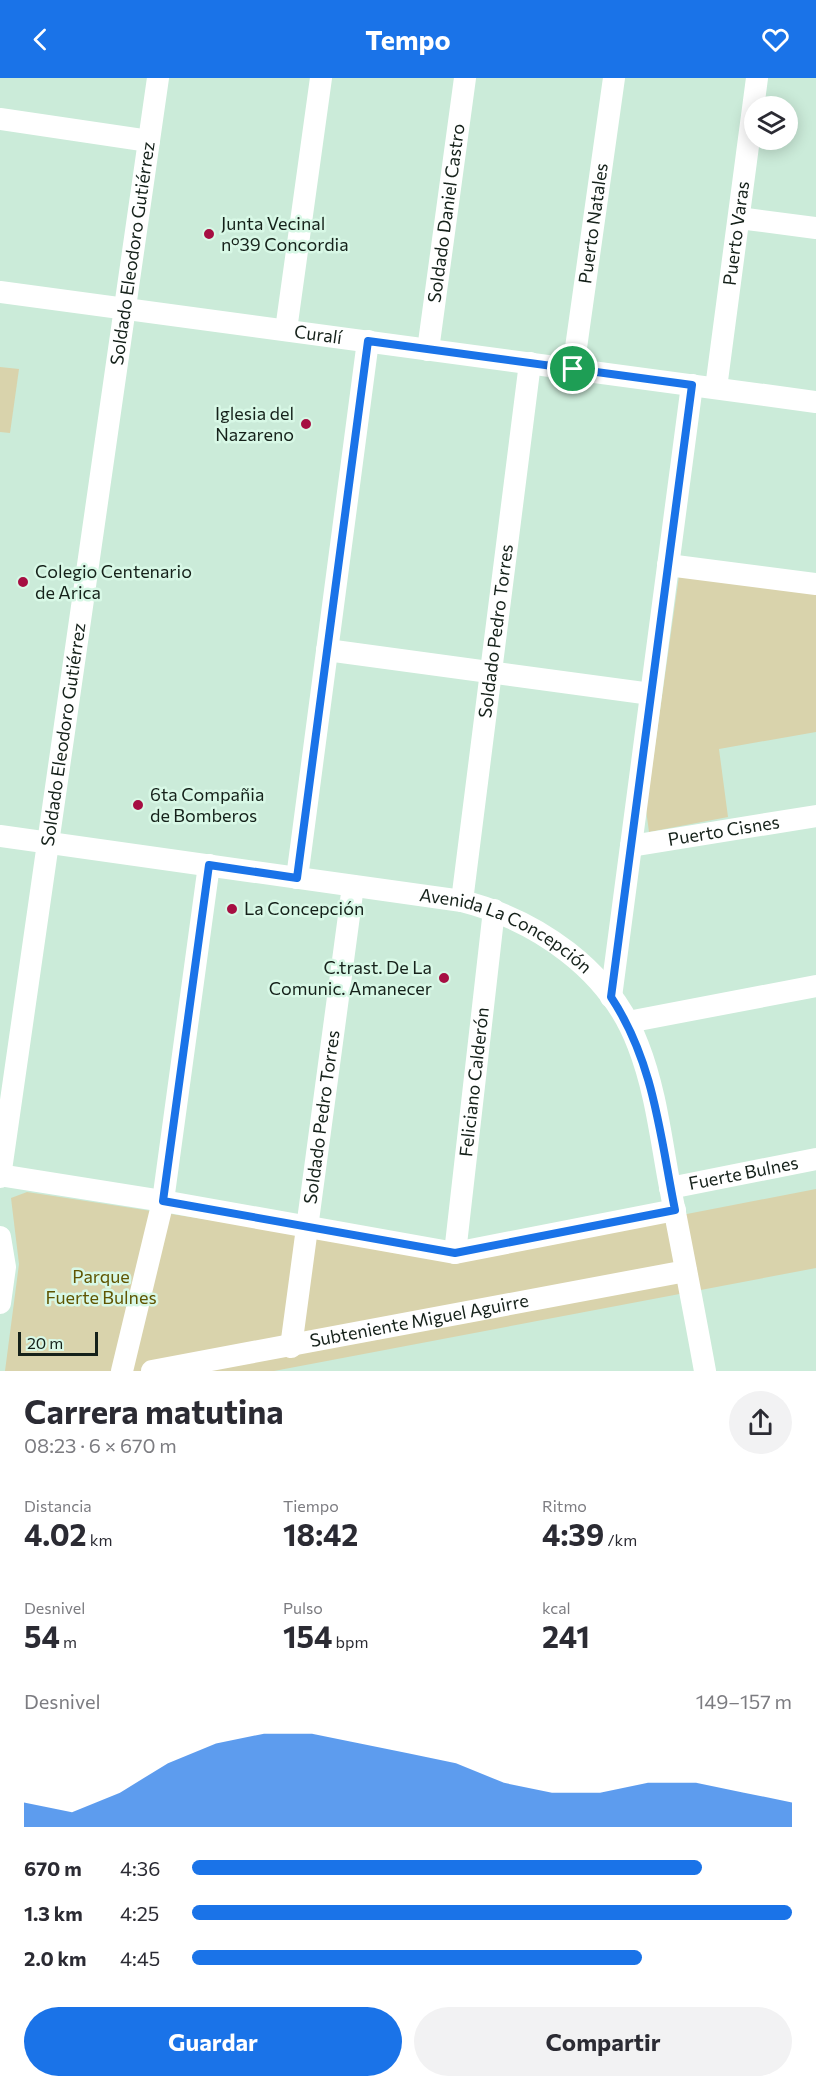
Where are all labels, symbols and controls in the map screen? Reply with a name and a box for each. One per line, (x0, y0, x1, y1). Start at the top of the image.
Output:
icon: back (24, 23, 57, 56)
text: Tempo (365, 23, 451, 56)
icon: heart (759, 23, 792, 56)
map controls (744, 96, 798, 150)
button: layers (744, 96, 798, 150)
street label: Soldado Daniel Castro (423, 122, 469, 304)
street label: Soldado Eleodoro Gutiérrez (105, 140, 159, 367)
street label: Puerto Natales (573, 162, 612, 285)
street label: Puerto Varas (718, 180, 753, 287)
place label: Junta Vecinal n°39 Concordia (221, 212, 349, 255)
marker: Junta Vecinal n°39 Concordia (202, 227, 216, 241)
street label: Curalí (293, 320, 345, 348)
pin (547, 343, 598, 394)
icon: arrive (556, 352, 589, 385)
place label: Iglesia del Nazareno (215, 402, 294, 445)
marker: Iglesia del Nazareno (299, 417, 313, 431)
street label: Soldado Pedro Torres (473, 543, 517, 719)
place label: Colegio Centenario de Arica (35, 560, 192, 603)
marker: Colegio Centenario de Arica (16, 575, 30, 589)
street label: Soldado Eleodoro Gutiérrez (36, 621, 90, 848)
place label: 6ta Compañia de Bomberos (150, 783, 264, 826)
marker: 6ta Compañia de Bomberos (131, 798, 145, 812)
street label: Puerto Cisnes (666, 810, 781, 850)
street label: Avenida La Concepción (418, 883, 597, 978)
place label: La Concepción (244, 897, 364, 919)
marker: La Concepción (225, 902, 239, 916)
place label: C.trast. De La Comunic. Amanecer (269, 956, 432, 999)
marker: C.trast. De La Comunic. Amanecer (437, 971, 451, 985)
street label: Feliciano Calderón (454, 1006, 493, 1158)
street label: Soldado Pedro Torres (298, 1029, 344, 1205)
street label: Fuerte Bulnes (687, 1151, 800, 1194)
park label: Parque Fuerte Bulnes (45, 1265, 157, 1308)
street label: Subteniente Miguel Aguirre (308, 1289, 530, 1351)
scale bar (18, 1329, 98, 1356)
text: 20 m (27, 1333, 63, 1352)
text: Carrera matutina (24, 1390, 284, 1431)
button: share (729, 1391, 792, 1454)
text: 08:23 · 6 × 670 m (24, 1433, 177, 1457)
text: Distancia (24, 1496, 92, 1515)
text: Tiempo (283, 1496, 339, 1515)
text: Ritmo (542, 1496, 587, 1515)
text: 4.02 (24, 1515, 87, 1552)
text: 18:42 (283, 1515, 358, 1552)
text: 4:39 (542, 1515, 604, 1552)
text: km (87, 1530, 112, 1549)
text: /km (604, 1530, 637, 1549)
text: Desnivel (24, 1598, 85, 1617)
text: Pulso (283, 1598, 323, 1617)
text: kcal (542, 1598, 571, 1617)
text: 54 (24, 1617, 60, 1654)
text: 154 (283, 1617, 332, 1654)
text: 241 (542, 1617, 590, 1654)
text: m (60, 1632, 77, 1651)
text: bpm (332, 1632, 368, 1651)
text: Desnivel (24, 1689, 101, 1713)
text: 149–157 m (696, 1689, 792, 1713)
text: 670 m (24, 1856, 82, 1880)
text: 4:36 (120, 1856, 160, 1880)
text: 1.3 km (24, 1901, 83, 1925)
text: 4:25 (120, 1901, 159, 1925)
text: 2.0 km (24, 1946, 86, 1970)
text: 4:45 (120, 1946, 160, 1970)
button: Guardar (24, 2007, 402, 2076)
button: Compartir (414, 2007, 792, 2076)

